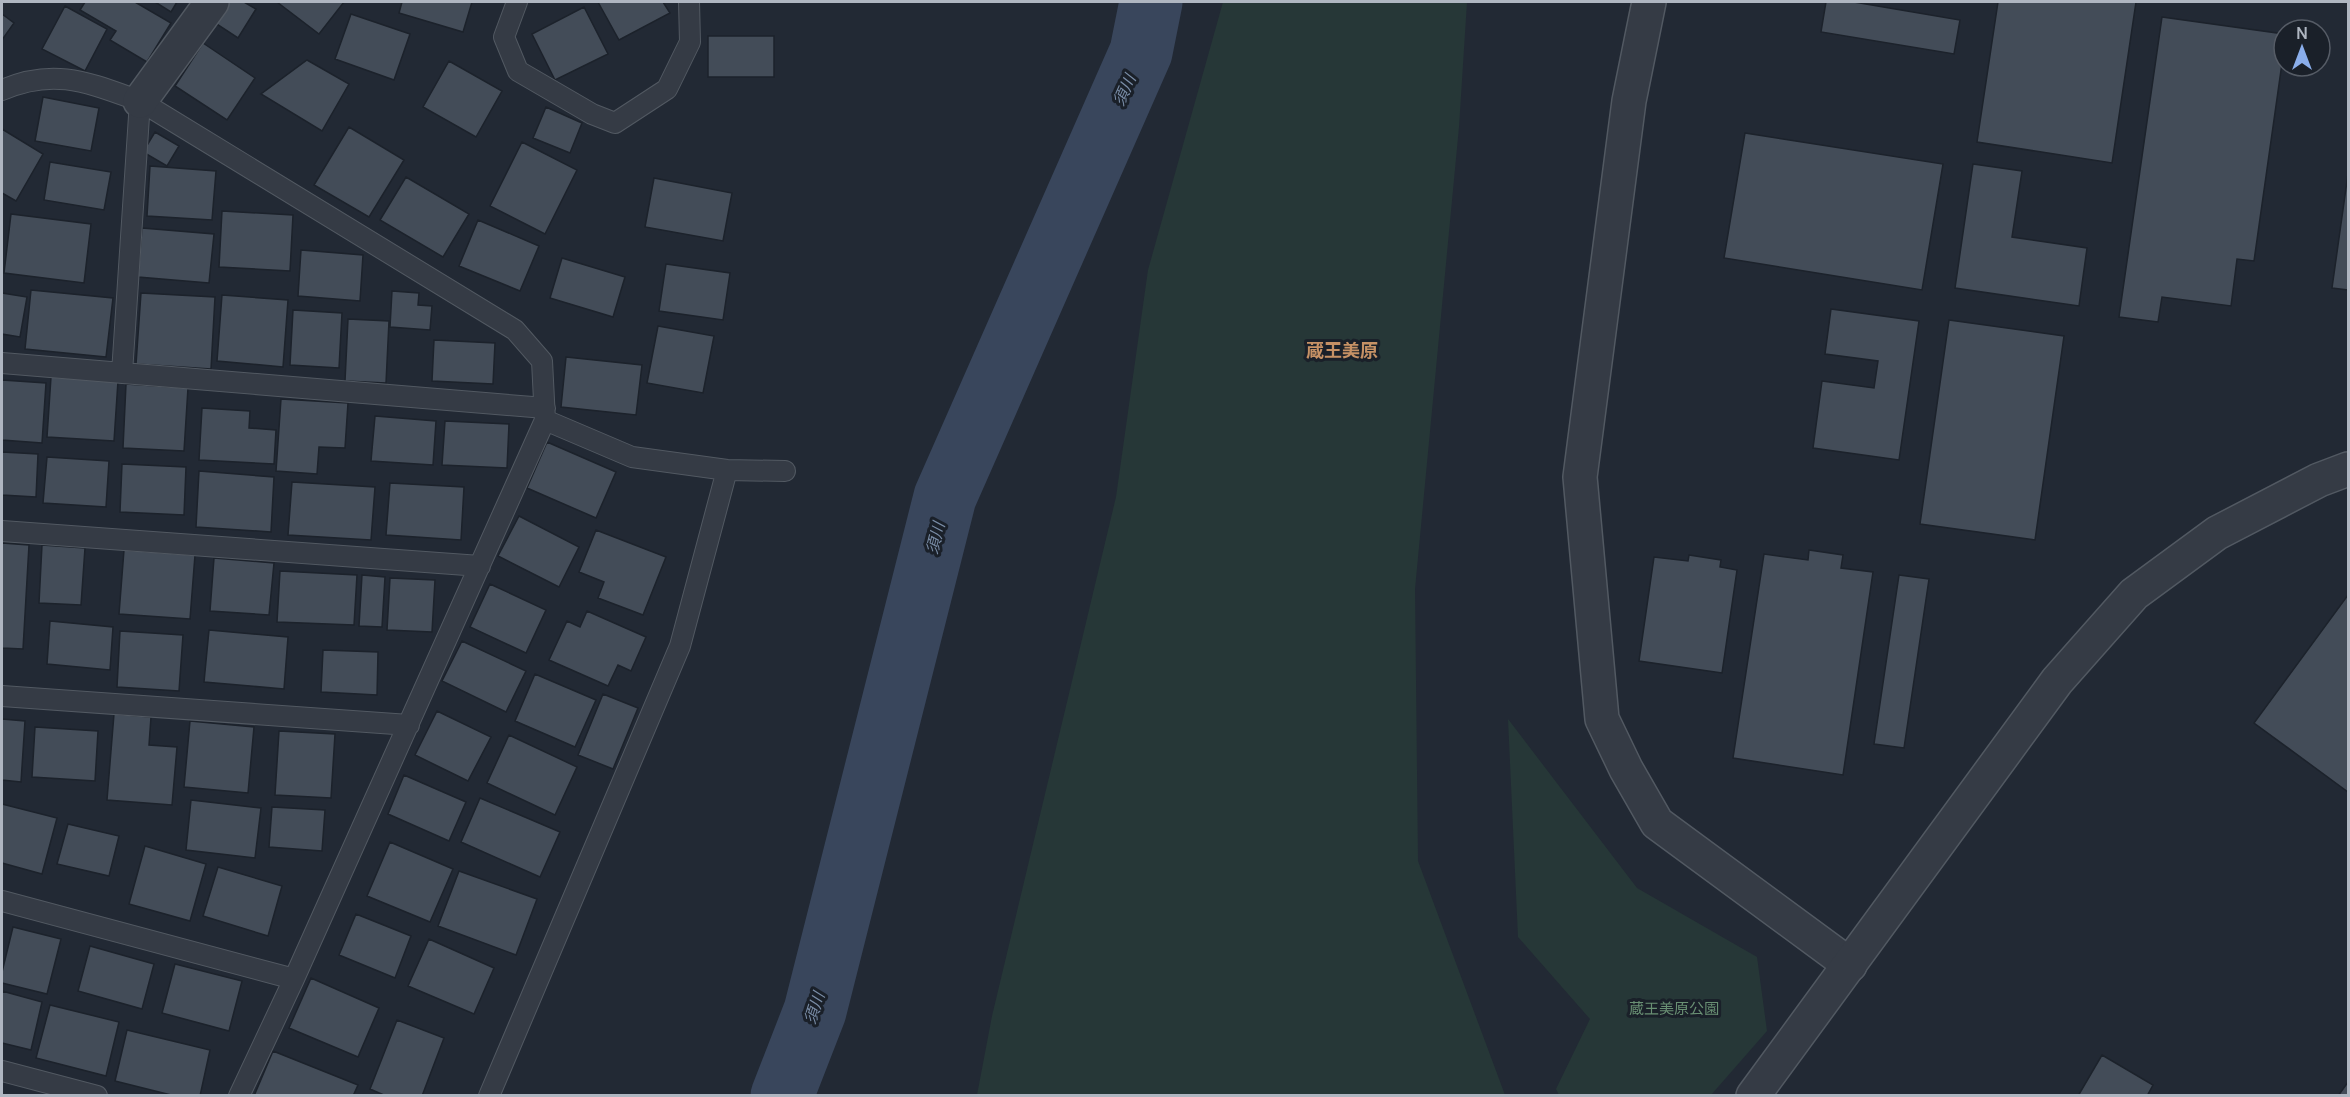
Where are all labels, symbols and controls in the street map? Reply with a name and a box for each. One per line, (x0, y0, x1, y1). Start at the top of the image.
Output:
north arrow (2272, 18, 2332, 78)
text: N (2296, 22, 2308, 44)
water label: 須川 (1107, 69, 1141, 109)
district label: 蔵王美原 (1306, 338, 1378, 362)
water label: 須川 (920, 518, 950, 556)
water label: 須川 (799, 987, 830, 1027)
park label: 蔵王美原公園 (1629, 998, 1719, 1019)

